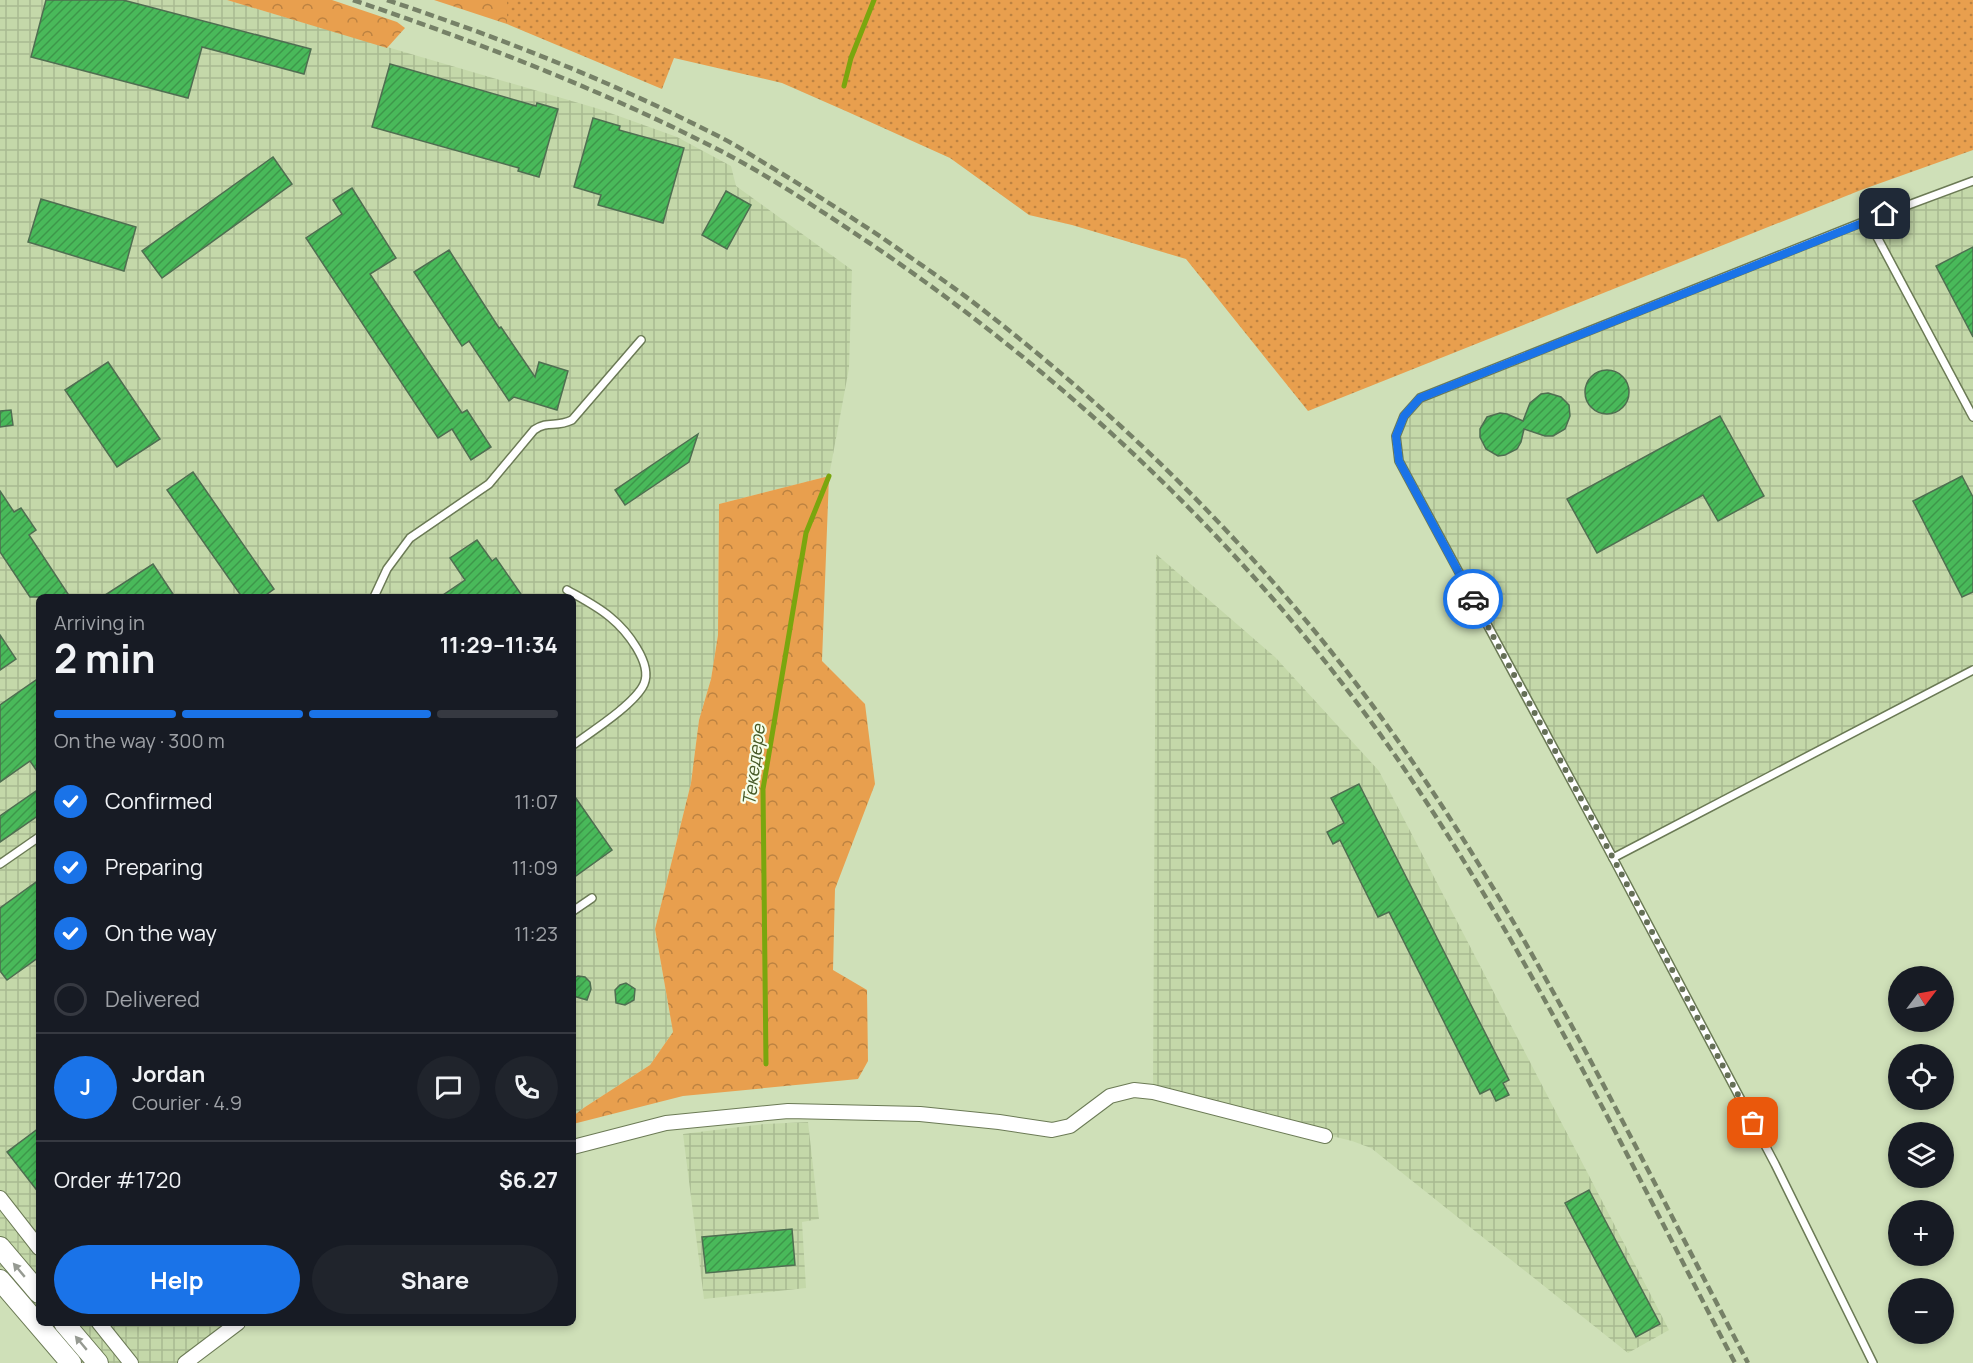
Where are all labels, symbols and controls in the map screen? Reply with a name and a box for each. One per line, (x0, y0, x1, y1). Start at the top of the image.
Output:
pin (1859, 188, 1910, 239)
icon: home (1868, 197, 1901, 230)
courier (1443, 569, 1503, 629)
icon: car (1457, 583, 1490, 616)
text: Arriving in (54, 609, 145, 636)
text: 11:29–11:34 (440, 630, 558, 660)
text: 2 min (54, 631, 155, 685)
water label: Текедере (736, 721, 770, 807)
text: On the way · 300 m (54, 727, 225, 754)
icon: check (54, 785, 87, 818)
text: Confirmed (105, 786, 213, 816)
text: 11:07 (514, 788, 558, 815)
icon: check (54, 851, 87, 884)
text: Preparing (105, 852, 203, 882)
text: 11:09 (512, 854, 558, 881)
icon: check (54, 917, 87, 950)
text: On the way (105, 918, 217, 948)
text: 11:23 (514, 920, 558, 947)
north arrow (1888, 966, 1954, 1032)
map controls (1888, 966, 1954, 1344)
text: Delivered (105, 984, 200, 1014)
button: locate (1888, 1044, 1954, 1110)
button: chat (417, 1056, 480, 1119)
button: phone (495, 1056, 558, 1119)
text: Jordan (132, 1059, 205, 1089)
text: J (80, 1072, 91, 1102)
text: Courier · 4.9 (132, 1089, 242, 1116)
pin (1727, 1097, 1778, 1148)
icon: bag (1736, 1106, 1769, 1139)
button: layers (1888, 1122, 1954, 1188)
text: Order #1720 (54, 1165, 182, 1195)
text: $6.27 (499, 1165, 558, 1195)
button: + (1888, 1200, 1954, 1266)
button: Help (54, 1245, 300, 1314)
button: Share (312, 1245, 558, 1314)
one-way arrow (13, 1262, 26, 1278)
button: − (1888, 1278, 1954, 1344)
one-way arrow (75, 1336, 88, 1351)

